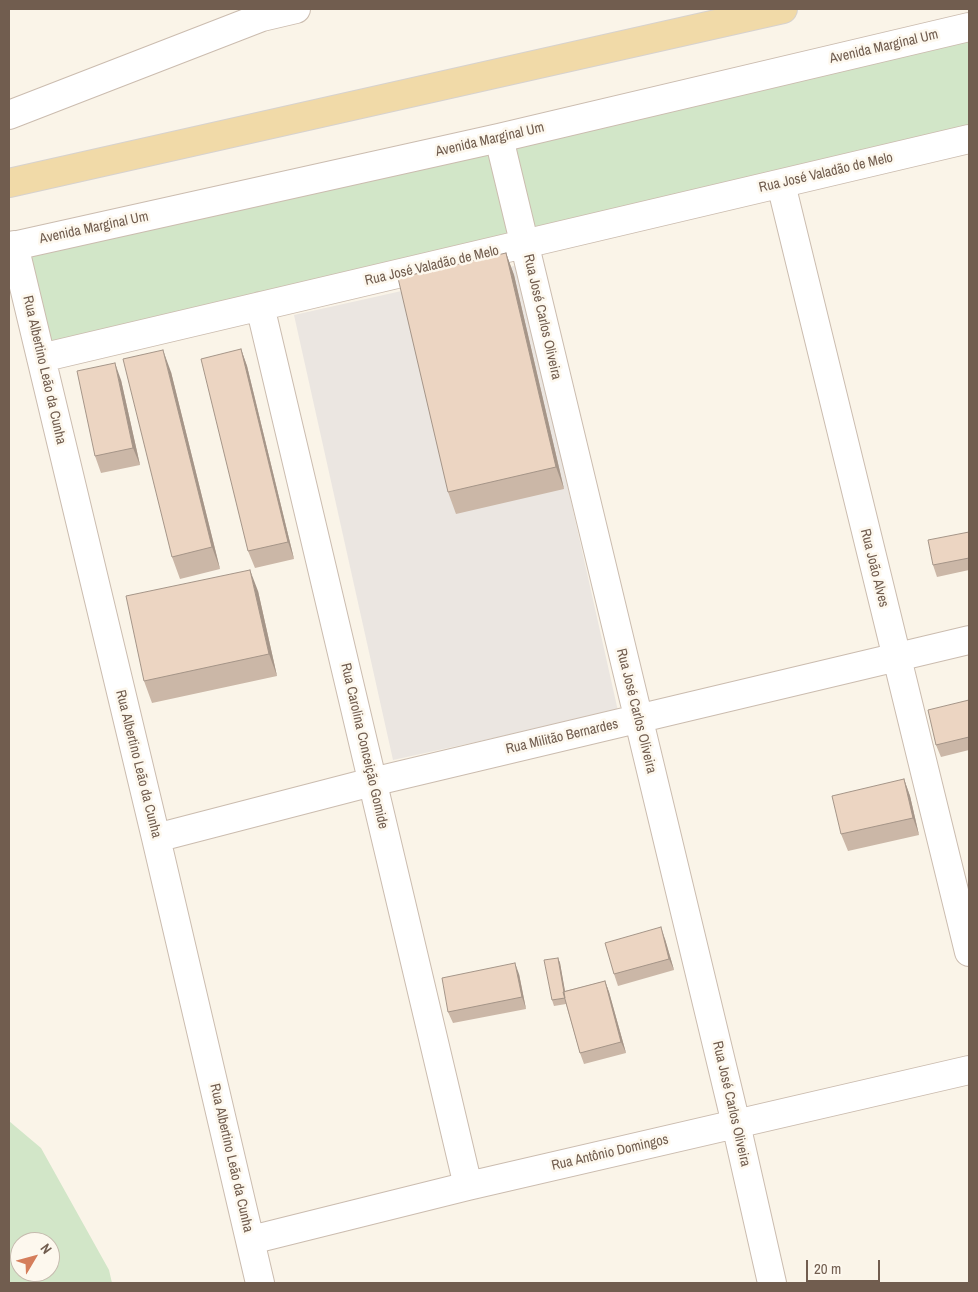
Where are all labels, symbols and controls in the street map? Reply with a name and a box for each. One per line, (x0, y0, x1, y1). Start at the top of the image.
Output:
street label: Avenida Marginal Um (828, 26, 940, 68)
street label: Avenida Marginal Um (434, 119, 546, 161)
street label: Rua José Valadão de Melo (757, 149, 895, 197)
street label: Avenida Marginal Um (38, 208, 150, 248)
street label: Rua José Valadão de Melo (363, 242, 501, 290)
street label: Rua José Carlos Oliveira (519, 253, 565, 381)
street label: Rua Albertino Leão da Cunha (19, 294, 69, 446)
street label: Rua João Alves (856, 527, 892, 609)
street label: Rua José Carlos Oliveira (612, 647, 660, 775)
street label: Rua Carolina Conceição Gomide (337, 661, 391, 831)
street label: Rua Albertino Leão da Cunha (111, 688, 165, 840)
street label: Rua Militão Bernardes (504, 716, 620, 758)
street label: Rua José Carlos Oliveira (708, 1040, 754, 1168)
street label: Rua Albertino Leão da Cunha (206, 1082, 256, 1234)
street label: Rua Antônio Domingos (550, 1131, 670, 1175)
north arrow (10, 1232, 60, 1282)
text: N (36, 1240, 56, 1257)
scale bar (808, 1250, 882, 1282)
text: 20 m (814, 1258, 841, 1279)

